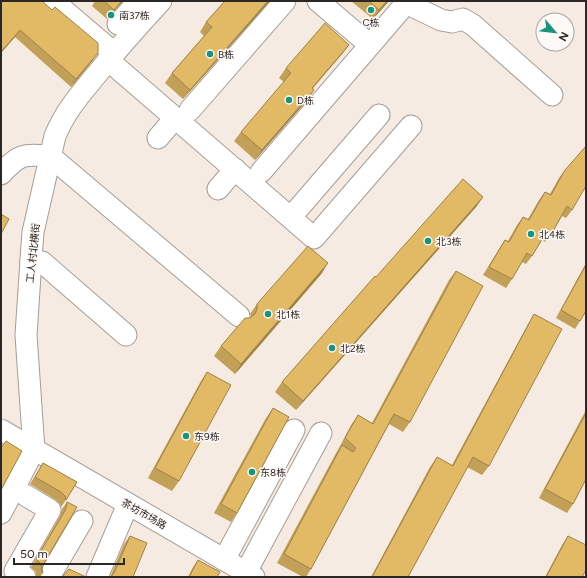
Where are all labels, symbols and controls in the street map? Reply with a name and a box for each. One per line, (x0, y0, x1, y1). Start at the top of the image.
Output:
marker: C栋 (366, 5, 376, 15)
place label: 南37栋 (119, 9, 150, 22)
marker: 南37栋 (106, 10, 116, 20)
north arrow (535, 12, 575, 52)
place label: C栋 (362, 16, 380, 29)
text: N (556, 30, 571, 43)
place label: B栋 (218, 48, 234, 61)
marker: B栋 (205, 49, 215, 59)
place label: D栋 (297, 94, 314, 107)
marker: D栋 (284, 95, 294, 105)
street label: 工人村北横街 (23, 222, 43, 284)
place label: 北4栋 (539, 228, 565, 241)
marker: 北4栋 (526, 229, 536, 239)
place label: 北3栋 (436, 235, 461, 248)
marker: 北3栋 (423, 236, 433, 246)
place label: 北1栋 (276, 308, 300, 321)
marker: 北1栋 (263, 309, 273, 319)
place label: 北2栋 (340, 342, 366, 355)
marker: 北2栋 (327, 343, 337, 353)
place label: 东9栋 (194, 430, 220, 443)
marker: 东9栋 (181, 431, 191, 441)
place label: 东8栋 (260, 466, 286, 479)
marker: 东8栋 (247, 467, 257, 477)
street label: 茶坊市场路 (119, 496, 169, 532)
scale bar (14, 540, 124, 566)
text: 50 m (20, 547, 48, 561)

